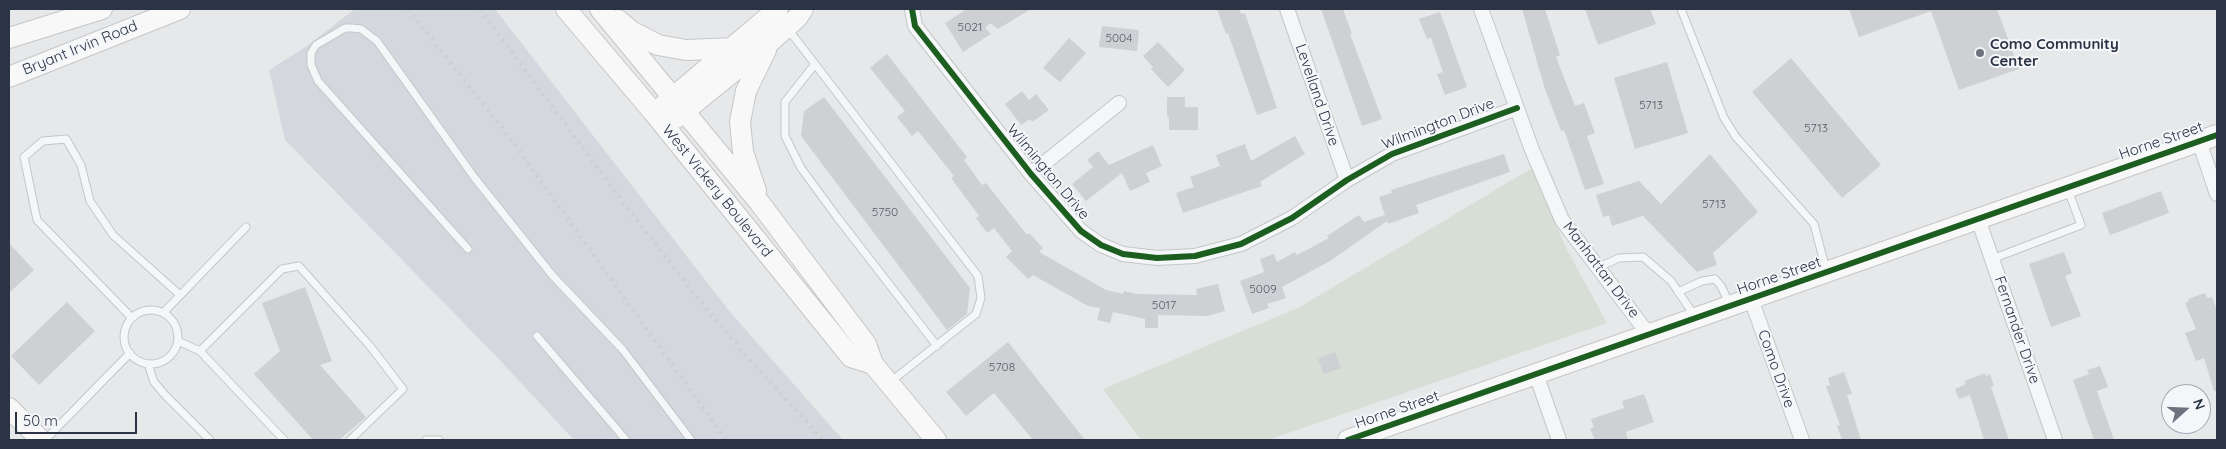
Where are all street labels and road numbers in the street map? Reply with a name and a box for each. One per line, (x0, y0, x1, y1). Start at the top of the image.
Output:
street label: Bryant Irvin Road (20, 17, 140, 79)
street label: Levelland Drive (1291, 42, 1343, 148)
street label: Wilmington Drive (1379, 94, 1497, 154)
street label: Horne Street (2117, 118, 2205, 164)
street label: West Vickery Boulevard (658, 121, 776, 261)
street label: Wilmington Drive (1003, 121, 1093, 223)
street label: Manhattan Drive (1559, 218, 1643, 322)
street label: Horne Street (1735, 253, 1823, 299)
street label: Fernander Drive (1990, 274, 2044, 386)
street label: Como Drive (1754, 327, 1798, 411)
street label: Horne Street (1353, 387, 1441, 433)

